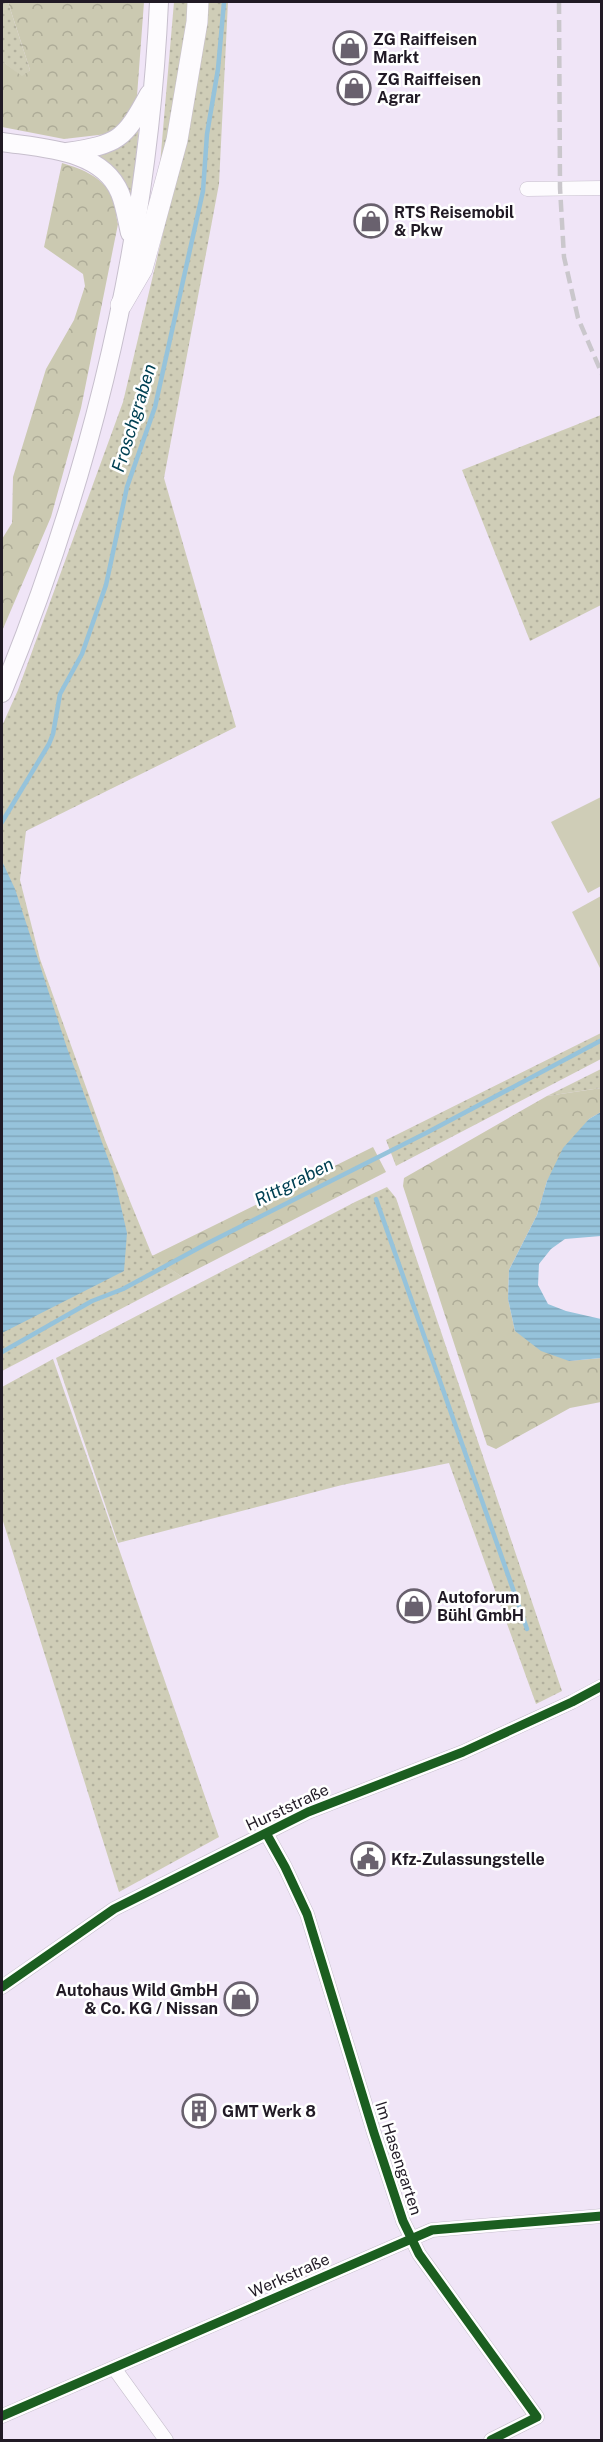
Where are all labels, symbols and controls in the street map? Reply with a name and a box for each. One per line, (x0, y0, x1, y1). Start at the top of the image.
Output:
shop icon: ZG Raiffeisen Markt (332, 30, 368, 66)
place label: ZG Raiffeisen Markt (373, 30, 477, 67)
shop icon: ZG Raiffeisen Agrar (336, 70, 372, 106)
place label: ZG Raiffeisen Agrar (377, 70, 481, 107)
shop icon: RTS Reisemobil & Pkw (353, 203, 389, 239)
place label: RTS Reisemobil & Pkw (394, 203, 514, 240)
water label: Froschgraben (107, 361, 160, 474)
water label: Rittgraben (251, 1153, 337, 1210)
shop icon: Autoforum Bühl GmbH (396, 1588, 432, 1624)
place label: Autoforum Bühl GmbH (437, 1588, 524, 1625)
street label: Hurststraße (243, 1780, 332, 1835)
public building icon: Kfz-Zulassungstelle (350, 1841, 386, 1877)
place label: Kfz-Zulassungstelle (391, 1850, 545, 1869)
place label: Autohaus Wild GmbH & Co. KG / Nissan (56, 1981, 218, 2018)
shop icon: Autohaus Wild GmbH & Co. KG / Nissan (223, 1981, 259, 2017)
building icon: GMT Werk 8 (181, 2093, 217, 2129)
street label: Im Hasengarten (371, 2099, 426, 2217)
place label: GMT Werk 8 (222, 2102, 316, 2121)
street label: Werkstraße (246, 2249, 332, 2302)

